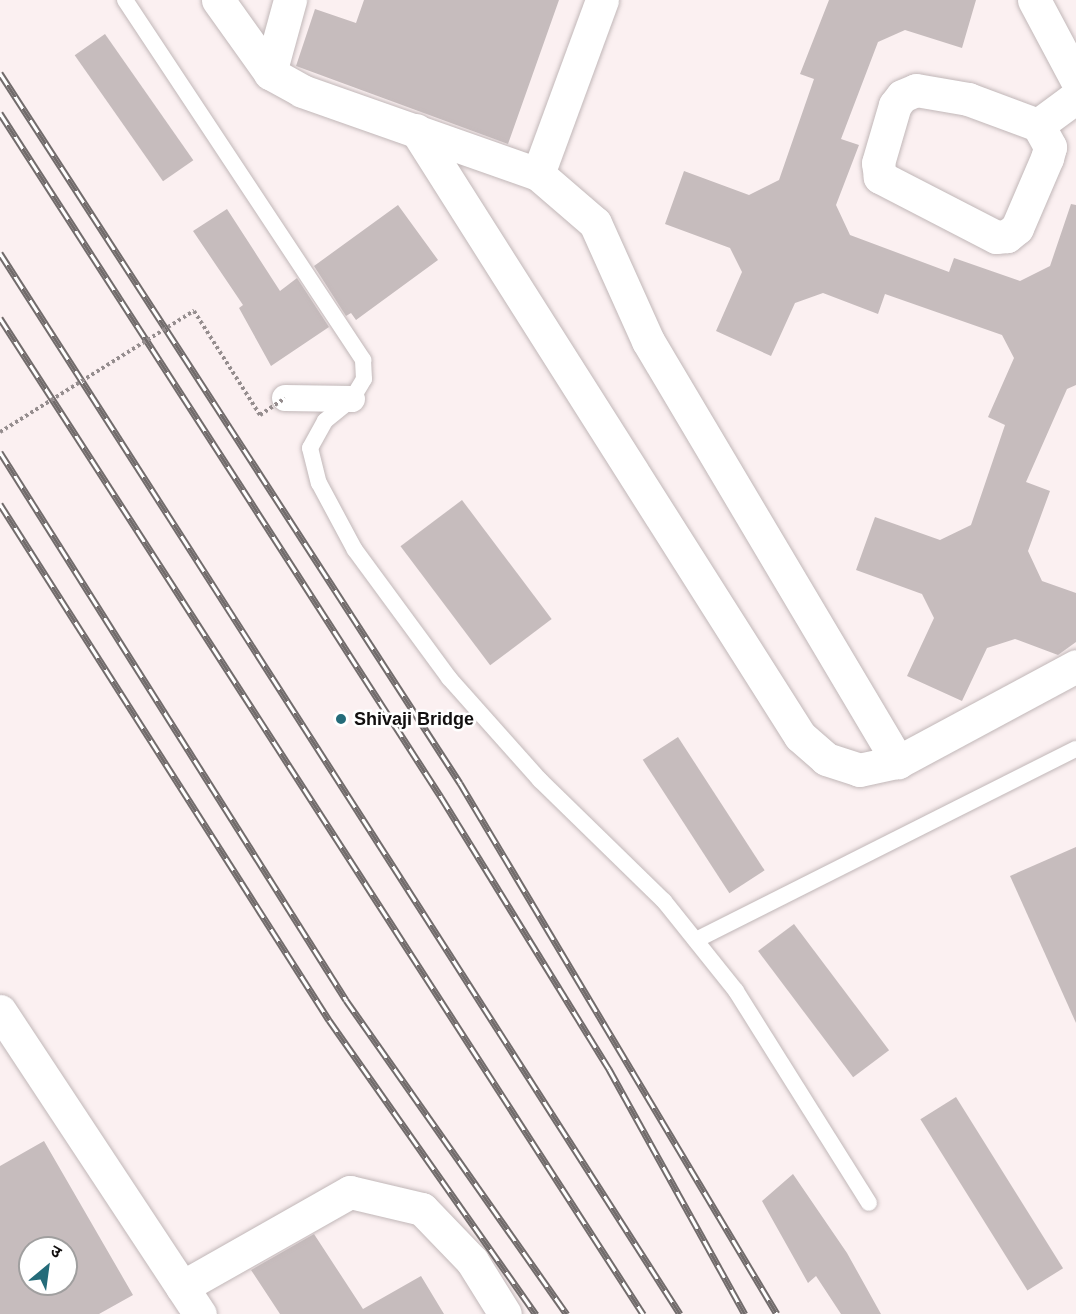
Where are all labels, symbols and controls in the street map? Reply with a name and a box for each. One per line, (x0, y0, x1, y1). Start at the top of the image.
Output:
place label: Shivaji Bridge (354, 708, 474, 730)
marker: Shivaji Bridge (332, 710, 350, 728)
north arrow (18, 1236, 78, 1296)
text: उ (48, 1242, 64, 1261)

